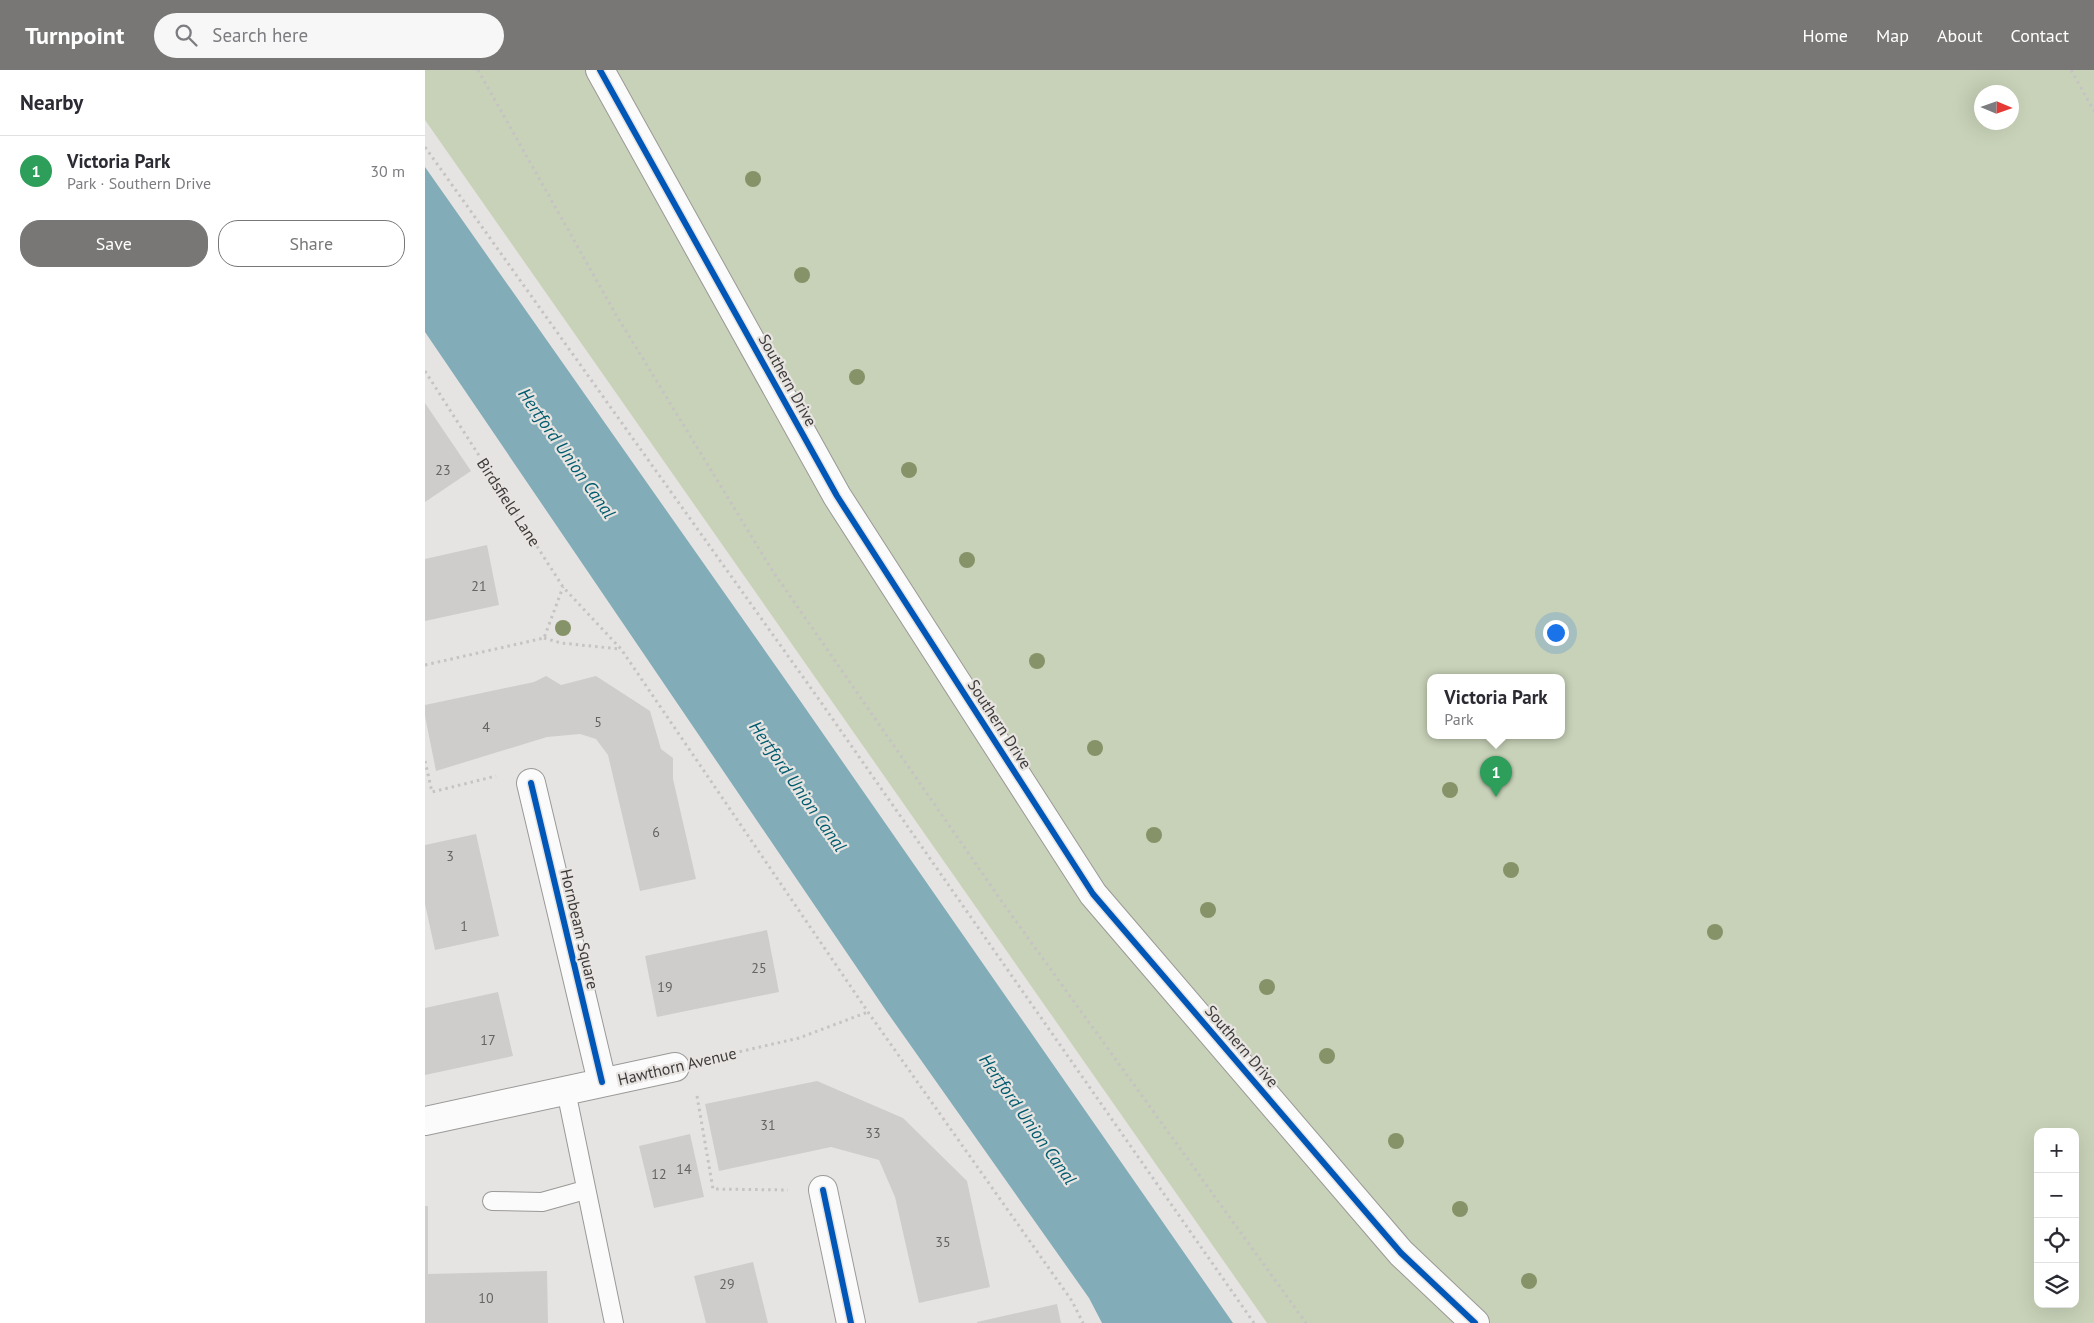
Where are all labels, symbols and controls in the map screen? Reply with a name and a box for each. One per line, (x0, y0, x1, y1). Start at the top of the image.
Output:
search box (154, 13, 504, 58)
text: Turnpoint (25, 20, 124, 51)
icon: search (172, 21, 200, 49)
text: Search here (212, 23, 308, 47)
text: Home (1802, 24, 1848, 47)
text: Map (1876, 24, 1909, 47)
text: About (1937, 24, 1983, 47)
text: Contact (2011, 24, 2069, 47)
north arrow (1974, 85, 2019, 130)
text: Nearby (20, 89, 83, 116)
text: Victoria Park (67, 149, 170, 173)
text: 1 (31, 161, 41, 181)
text: 30 m (370, 161, 405, 181)
text: Park · Southern Drive (67, 173, 211, 193)
button: Save (20, 220, 208, 267)
button: Share (218, 220, 405, 267)
street label: Southern Drive (754, 330, 822, 430)
water label: Hertford Union Canal (513, 383, 621, 523)
street label: Birdsfield Lane (473, 454, 545, 550)
house number: 23 (435, 461, 451, 479)
house number: 21 (471, 577, 487, 595)
your location (1543, 620, 1569, 646)
popup (1427, 674, 1565, 739)
street label: Southern Drive (964, 676, 1036, 772)
text: Victoria Park (1444, 685, 1548, 709)
text: Park (1444, 709, 1474, 729)
house number: 5 (594, 713, 602, 731)
water label: Hertford Union Canal (744, 716, 852, 856)
house number: 4 (482, 718, 490, 736)
pin: 1 (1480, 756, 1512, 797)
house number: 6 (652, 823, 660, 841)
house number: 3 (446, 847, 454, 865)
street label: Hornbeam Square (556, 867, 604, 991)
house number: 1 (460, 917, 468, 935)
house number: 25 (751, 959, 767, 977)
house number: 19 (657, 978, 673, 996)
street label: Southern Drive (1201, 1001, 1283, 1091)
house number: 17 (480, 1031, 496, 1049)
street label: Hawthorn Avenue (616, 1043, 738, 1089)
water label: Hertford Union Canal (974, 1049, 1082, 1189)
house number: 31 (760, 1116, 776, 1134)
house number: 33 (865, 1124, 881, 1142)
map controls (2034, 1128, 2079, 1308)
button: + (2034, 1128, 2079, 1173)
house number: 14 (676, 1160, 692, 1178)
house number: 12 (651, 1165, 667, 1183)
button: − (2034, 1173, 2079, 1218)
button: locate (2034, 1218, 2079, 1263)
house number: 35 (935, 1233, 951, 1251)
button: layers (2034, 1263, 2079, 1308)
house number: 29 (719, 1275, 735, 1293)
house number: 10 (478, 1289, 494, 1307)

